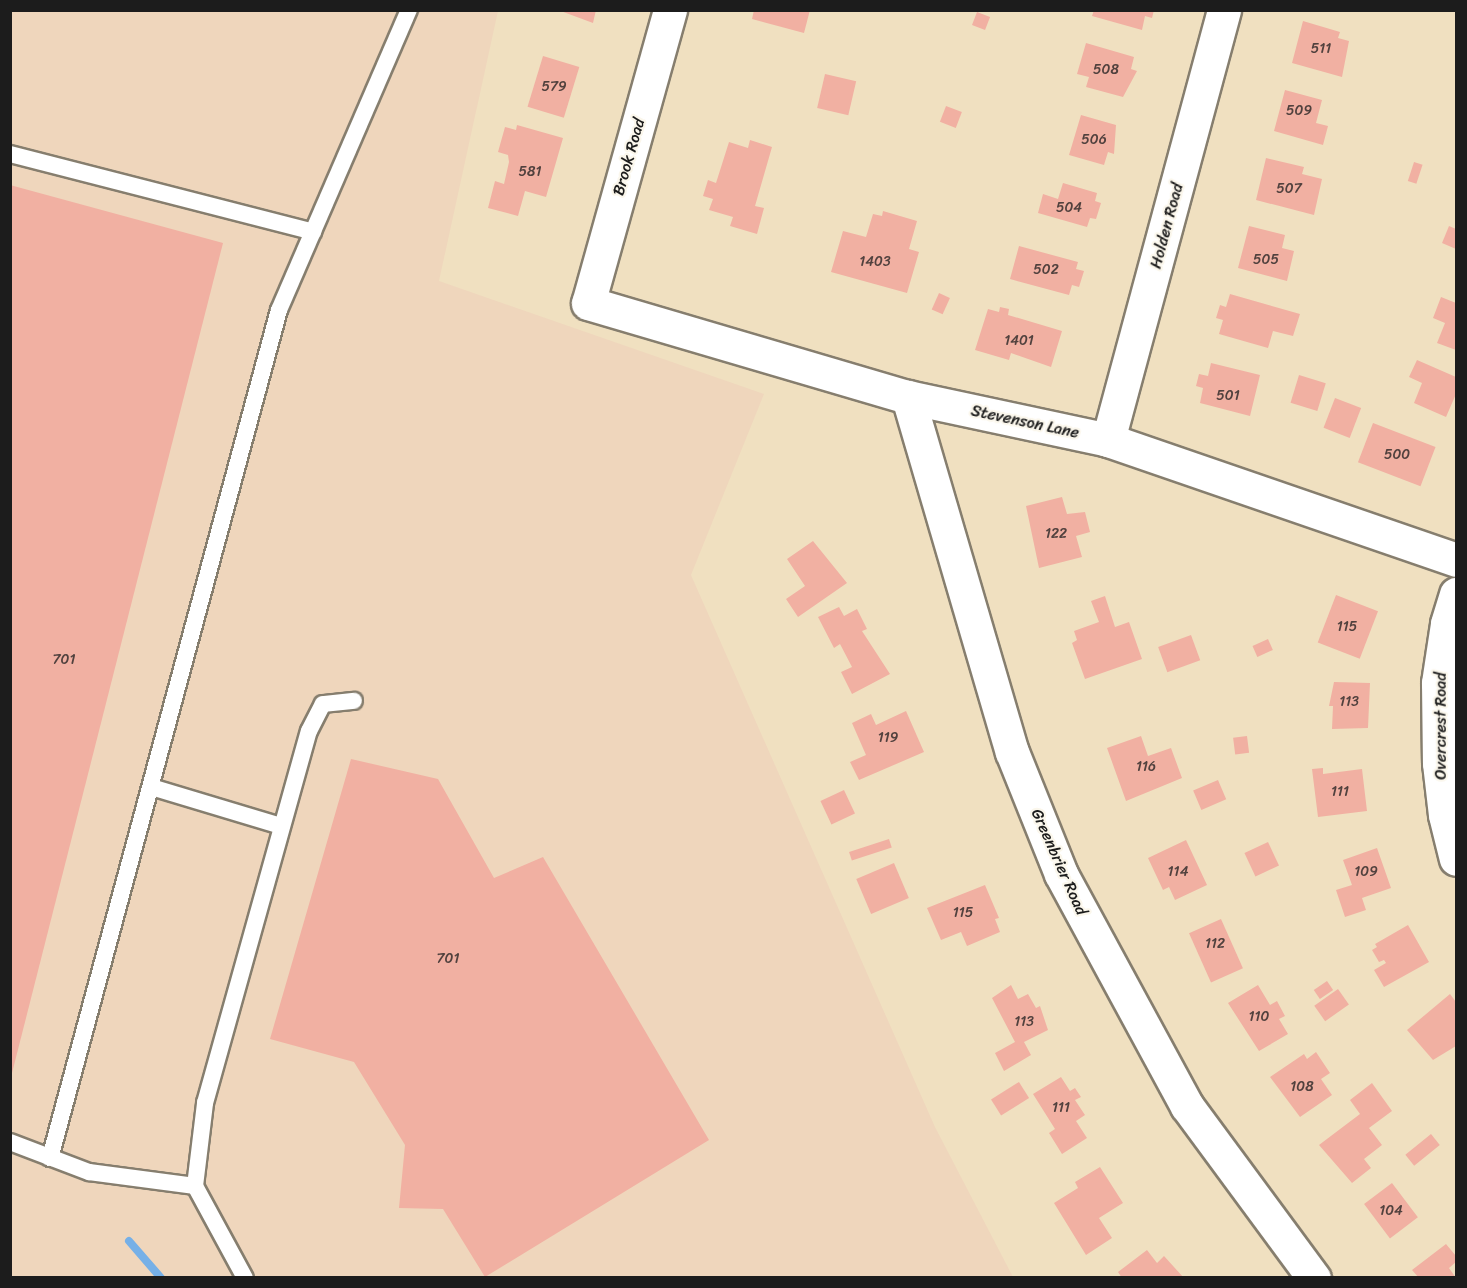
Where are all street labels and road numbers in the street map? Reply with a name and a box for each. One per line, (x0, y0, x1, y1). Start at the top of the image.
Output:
street label: Brook Road (609, 116, 649, 198)
street label: Holden Road (1146, 181, 1188, 271)
street label: Stevenson Lane (969, 401, 1081, 443)
street label: Overcrest Road (1431, 672, 1451, 780)
street label: Greenbrier Road (1027, 806, 1091, 918)

